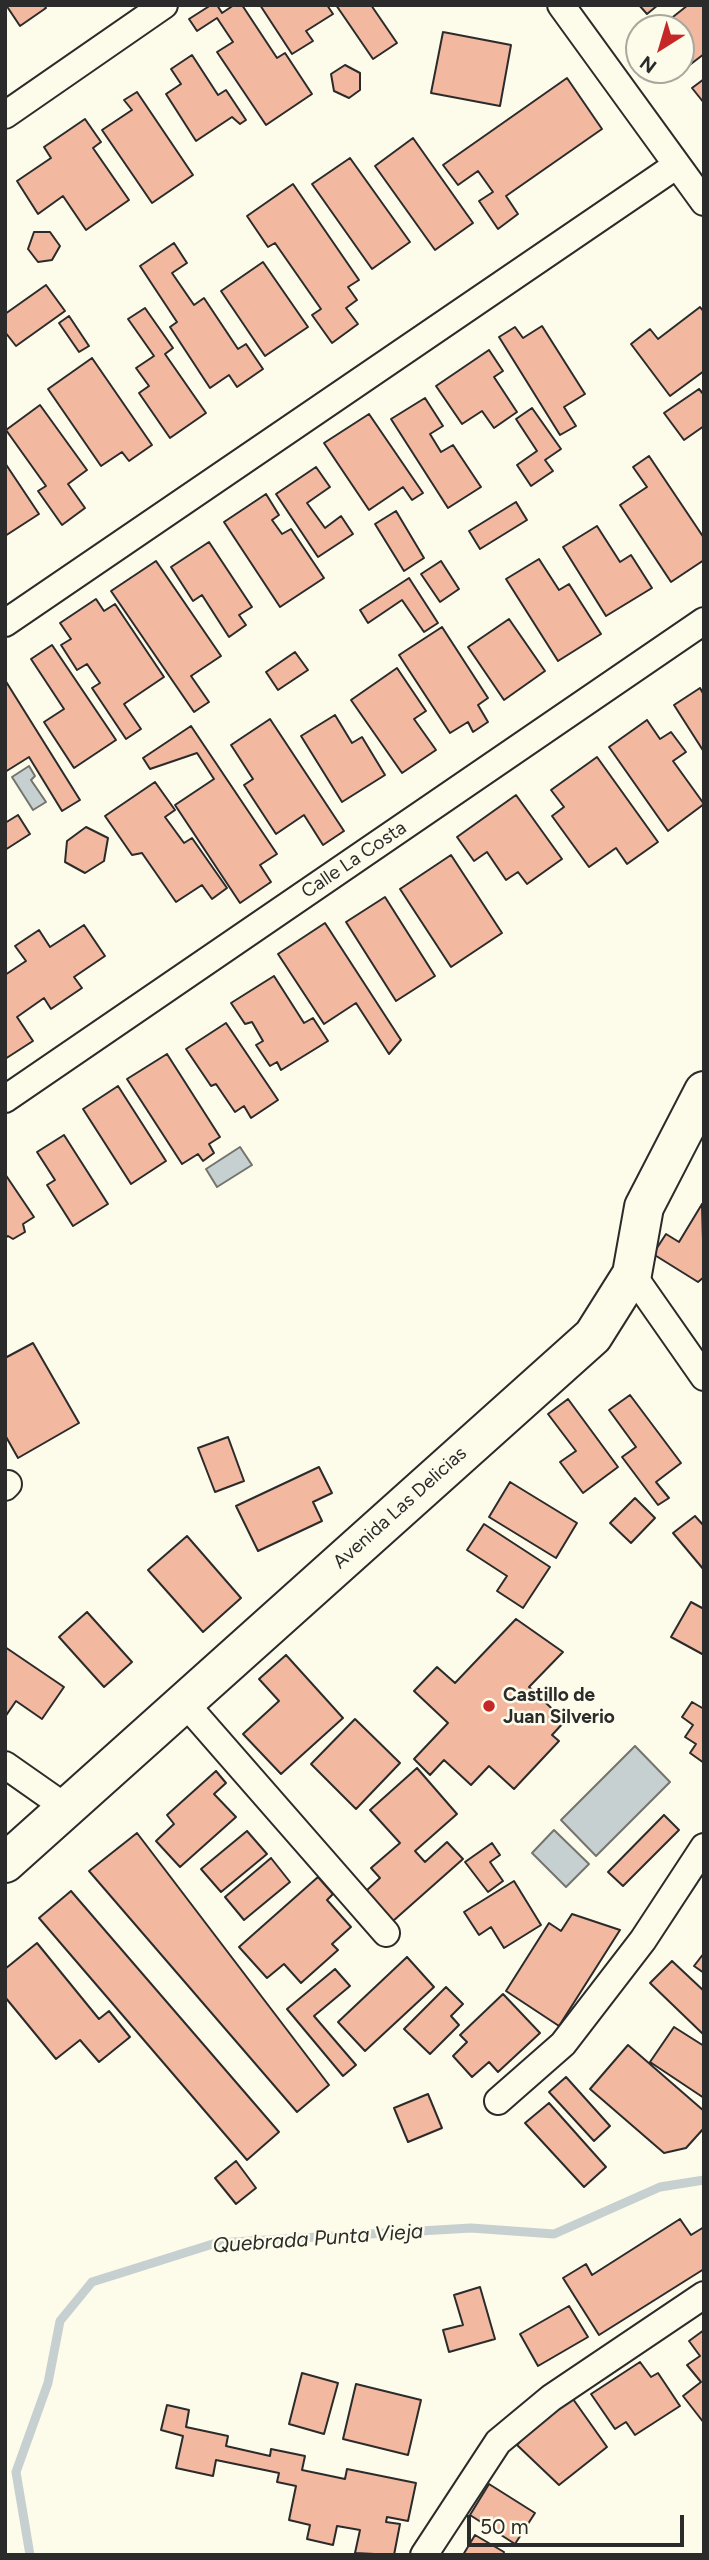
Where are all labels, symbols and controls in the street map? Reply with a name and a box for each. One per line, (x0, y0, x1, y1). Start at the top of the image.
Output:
north arrow (625, 14, 695, 84)
text: N (635, 51, 661, 78)
street label: Calle La Costa (297, 817, 411, 903)
street label: Avenida Las Delicias (329, 1442, 471, 1574)
place label: Castillo de Juan Silverio (503, 1684, 615, 1728)
marker: Castillo de Juan Silverio (481, 1698, 497, 1714)
water label: Quebrada Punta Vieja (212, 2219, 424, 2259)
scale bar (471, 2500, 688, 2544)
text: 50 m (480, 2514, 529, 2539)

